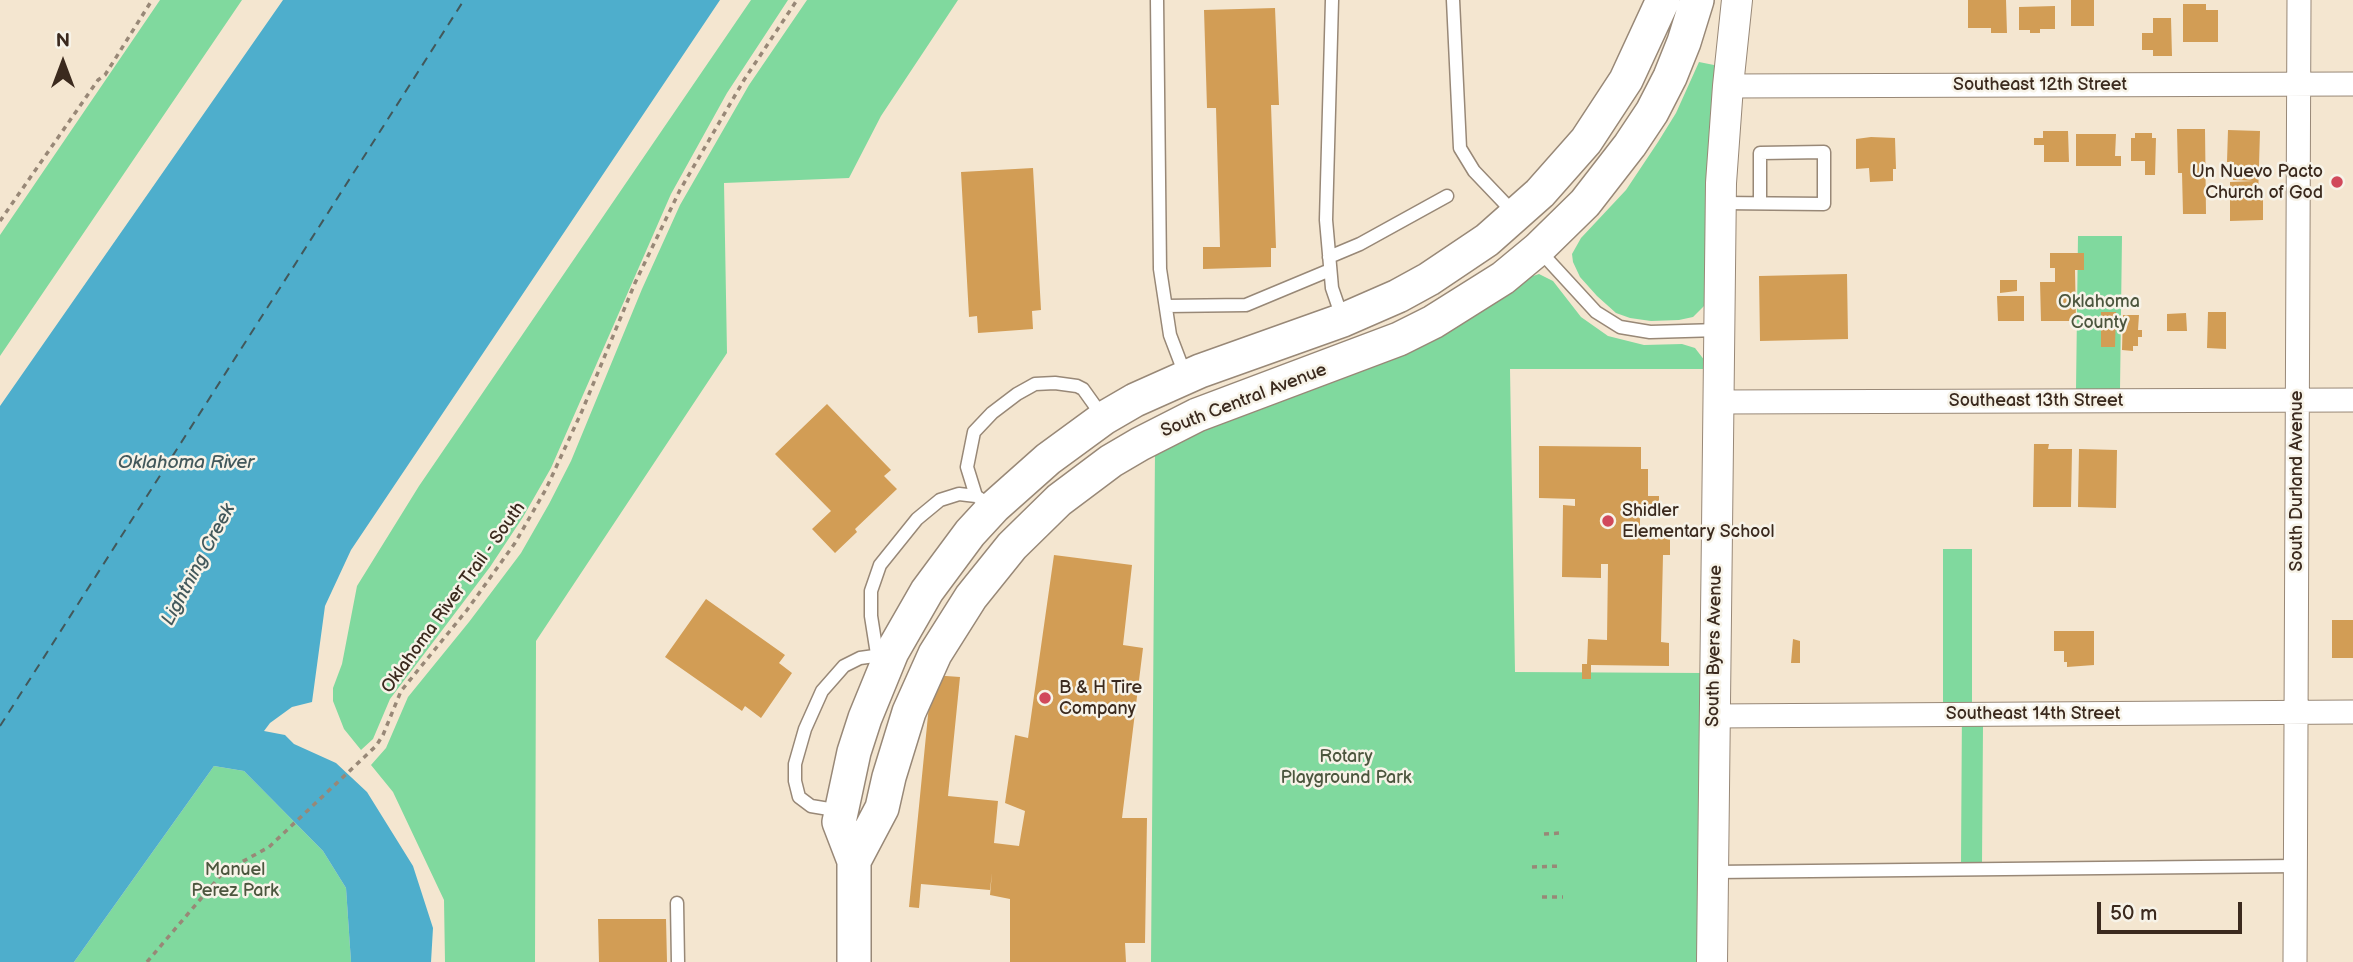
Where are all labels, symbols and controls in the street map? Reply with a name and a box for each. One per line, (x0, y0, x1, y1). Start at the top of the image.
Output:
north arrow (28, 28, 98, 98)
text: N (56, 30, 70, 53)
street label: Southeast 12th Street (1953, 74, 2127, 96)
place label: Un Nuevo Pacto Church of God (2192, 161, 2323, 204)
marker: Un Nuevo Pacto Church of God (2329, 174, 2345, 190)
park label: Oklahoma County (2058, 291, 2140, 334)
street label: South Central Avenue (1158, 359, 1330, 443)
street label: Southeast 13th Street (1949, 390, 2123, 412)
street label: South Durland Avenue (2286, 391, 2308, 571)
water label: Oklahoma River (118, 452, 254, 474)
street label: Oklahoma River Trail - South (377, 498, 531, 698)
water label: Lightning Creek (157, 500, 241, 630)
place label: Shidler Elementary School (1622, 500, 1775, 542)
marker: Shidler Elementary School (1600, 513, 1616, 529)
street label: South Byers Avenue (1703, 565, 1727, 727)
place label: B & H Tire Company (1059, 677, 1142, 720)
marker: B & H Tire Company (1037, 690, 1053, 706)
street label: Southeast 14th Street (1946, 703, 2120, 725)
park label: Rotary Playground Park (1280, 746, 1412, 788)
park label: Manuel Perez Park (191, 859, 279, 902)
scale bar (2101, 888, 2246, 932)
text: 50 m (2110, 901, 2157, 926)

